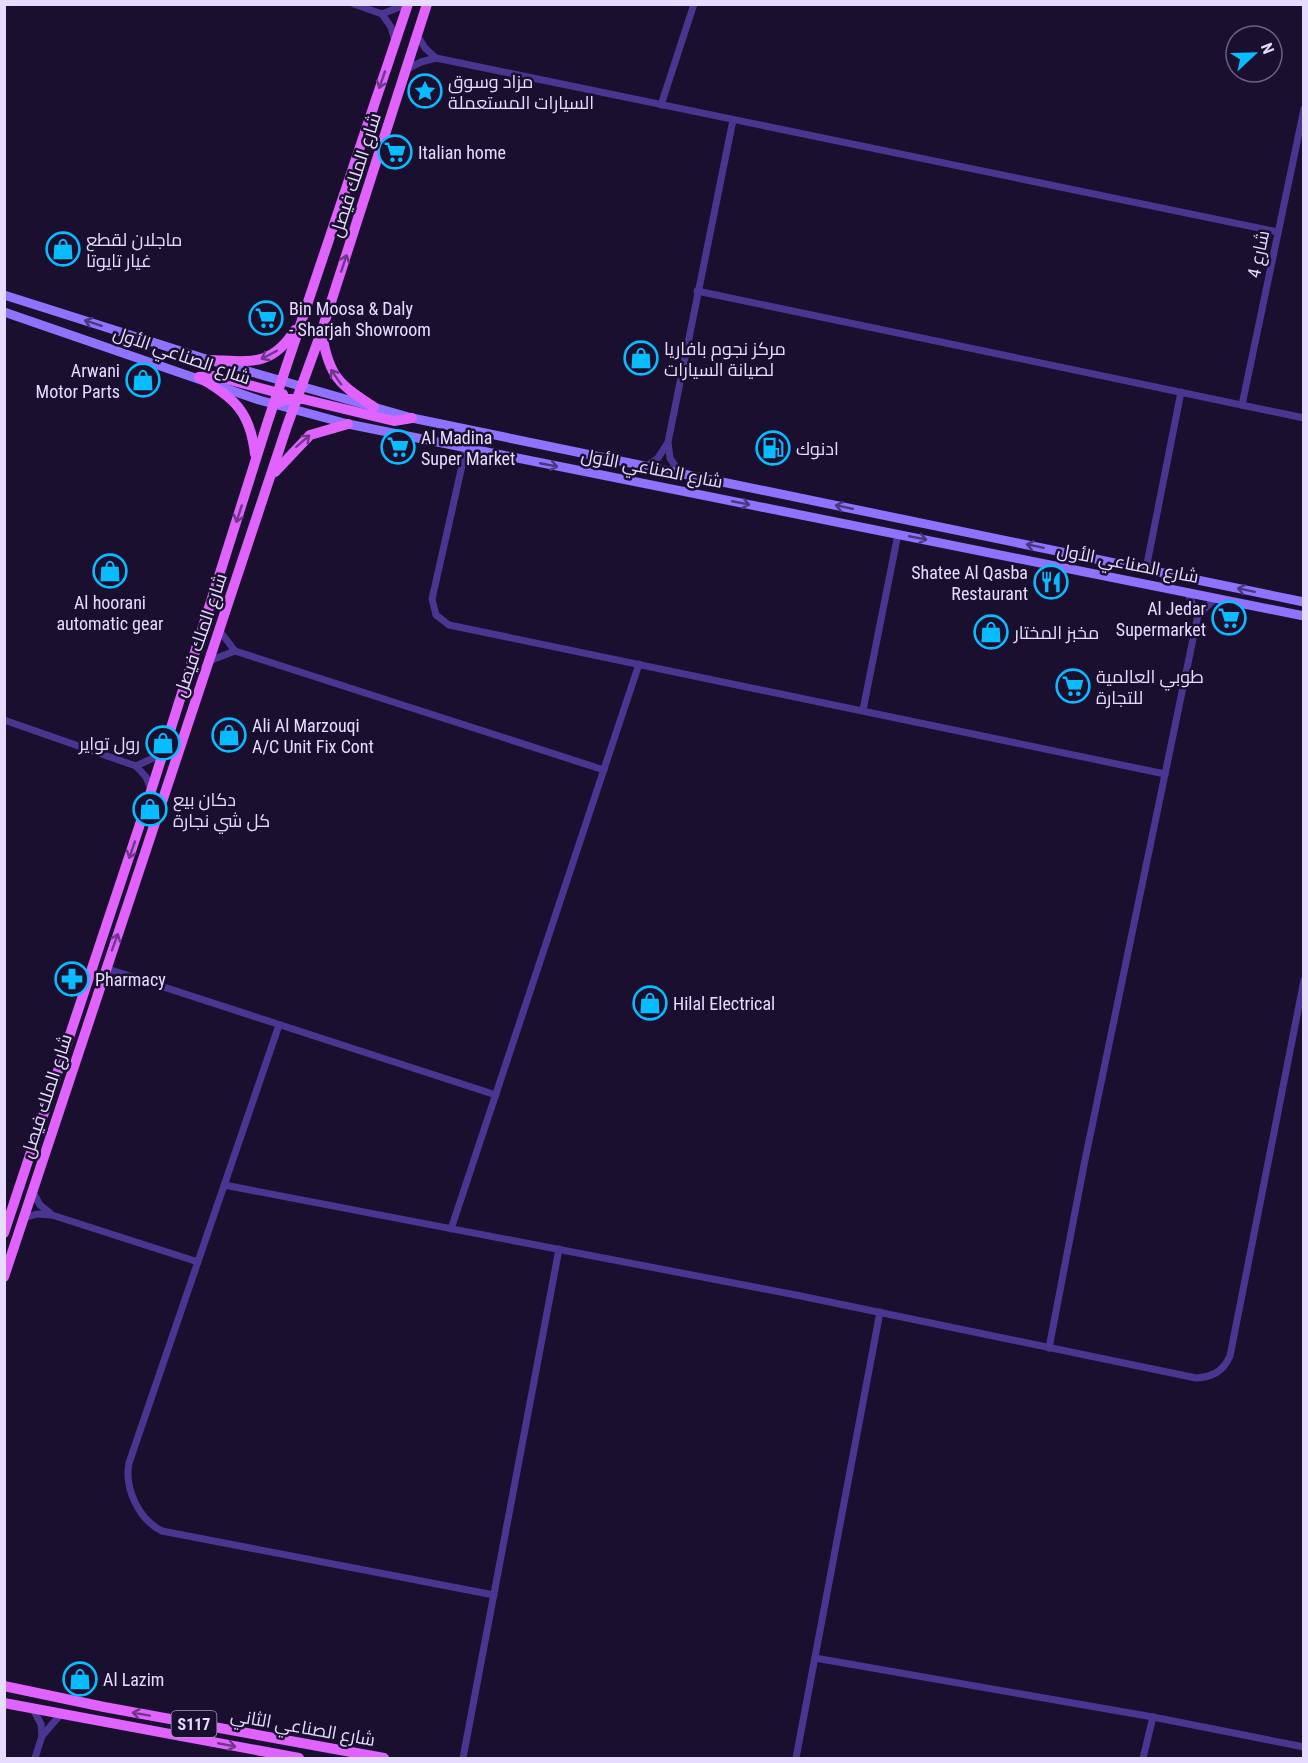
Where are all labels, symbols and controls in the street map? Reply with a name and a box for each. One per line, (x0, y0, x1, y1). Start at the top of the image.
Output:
north arrow (1224, 24, 1284, 84)
text: N (1257, 40, 1278, 57)
one-way arrow (376, 70, 387, 89)
place label: مزاد وسوق السيارات المستعملة (448, 71, 594, 114)
place icon: مزاد وسوق السيارات المستعملة (407, 73, 443, 109)
street label: شارع الملك فيصل (325, 110, 387, 240)
supermarket icon: Italian home (377, 134, 413, 170)
place label: Italian home (418, 142, 506, 163)
street label: شارع 4 (1243, 228, 1275, 280)
place label: ماجلان لقطع غيار تايوتا (86, 229, 182, 272)
shop icon: ماجلان لقطع غيار تايوتا (45, 231, 81, 267)
one-way arrow (339, 254, 350, 273)
place label: Bin Moosa & Daly - Sharjah Showroom (289, 298, 431, 340)
supermarket icon: Bin Moosa & Daly - Sharjah Showroom (248, 300, 284, 336)
one-way arrow (84, 317, 103, 328)
street label: شارع الصناعي الأول (109, 322, 253, 392)
place label: مركز نجوم بافاريا لصيانة السيارات (664, 338, 786, 381)
shop icon: مركز نجوم بافاريا لصيانة السيارات (623, 340, 659, 376)
one-way arrow (261, 349, 278, 361)
place label: Arwani Motor Parts (36, 360, 120, 402)
shop icon: Arwani Motor Parts (125, 362, 161, 398)
one-way arrow (330, 369, 342, 385)
place label: Al Madina Super Market (421, 427, 515, 469)
supermarket icon: Al Madina Super Market (380, 429, 416, 465)
fuel station icon: ادنوك (755, 430, 791, 466)
one-way arrow (296, 434, 311, 448)
place label: ادنوك (796, 438, 839, 460)
street label: شارع الصناعي الأول (579, 444, 725, 496)
one-way arrow (539, 460, 559, 471)
one-way arrow (730, 498, 750, 509)
one-way arrow (834, 500, 853, 512)
one-way arrow (232, 504, 243, 523)
one-way arrow (908, 533, 928, 544)
street label: شارع الصناعي الأول (1055, 539, 1201, 591)
one-way arrow (1025, 540, 1044, 552)
shop icon: Al hoorani automatic gear (92, 553, 128, 589)
place label: Shatee Al Qasba Restaurant (911, 562, 1028, 604)
restaurant icon: Shatee Al Qasba Restaurant (1033, 564, 1069, 600)
street label: شارع الملك فيصل (169, 570, 233, 700)
one-way arrow (1237, 584, 1256, 595)
place label: Al hoorani automatic gear (56, 592, 164, 634)
place label: Al Jedar Supermarket (1116, 598, 1207, 640)
supermarket icon: Al Jedar Supermarket (1211, 600, 1247, 636)
shop icon: مخبز المختار (973, 614, 1009, 650)
place label: مخبز المختار (1013, 622, 1099, 644)
place label: طوبي العالمية للتجارة (1096, 666, 1204, 709)
supermarket icon: طوبي العالمية للتجارة (1055, 668, 1091, 704)
place label: Ali Al Marzouqi A/C Unit Fix Cont (252, 715, 374, 757)
shop icon: Ali Al Marzouqi A/C Unit Fix Cont (211, 717, 247, 753)
shop icon: رول تواير (145, 725, 181, 761)
place label: رول تواير (78, 733, 140, 755)
place label: دكان بيع كل شي نجارة (173, 789, 270, 834)
shop icon: دكان بيع كل شي نجارة (132, 791, 168, 827)
one-way arrow (125, 840, 136, 859)
one-way arrow (110, 933, 121, 952)
pharmacy icon: Pharmacy (54, 961, 90, 997)
place label: Pharmacy (95, 969, 166, 990)
shop icon: Hilal Electrical (632, 985, 668, 1021)
place label: Hilal Electrical (673, 993, 775, 1014)
street label: شارع الملك فيصل (16, 1031, 78, 1161)
shop icon: Al Lazim (62, 1661, 98, 1697)
place label: Al Lazim (103, 1669, 164, 1690)
street label: شارع الصناعي الثاني (228, 1704, 377, 1754)
one-way arrow (131, 1708, 151, 1719)
road number: S117 (172, 1711, 216, 1737)
one-way arrow (217, 1740, 236, 1751)

